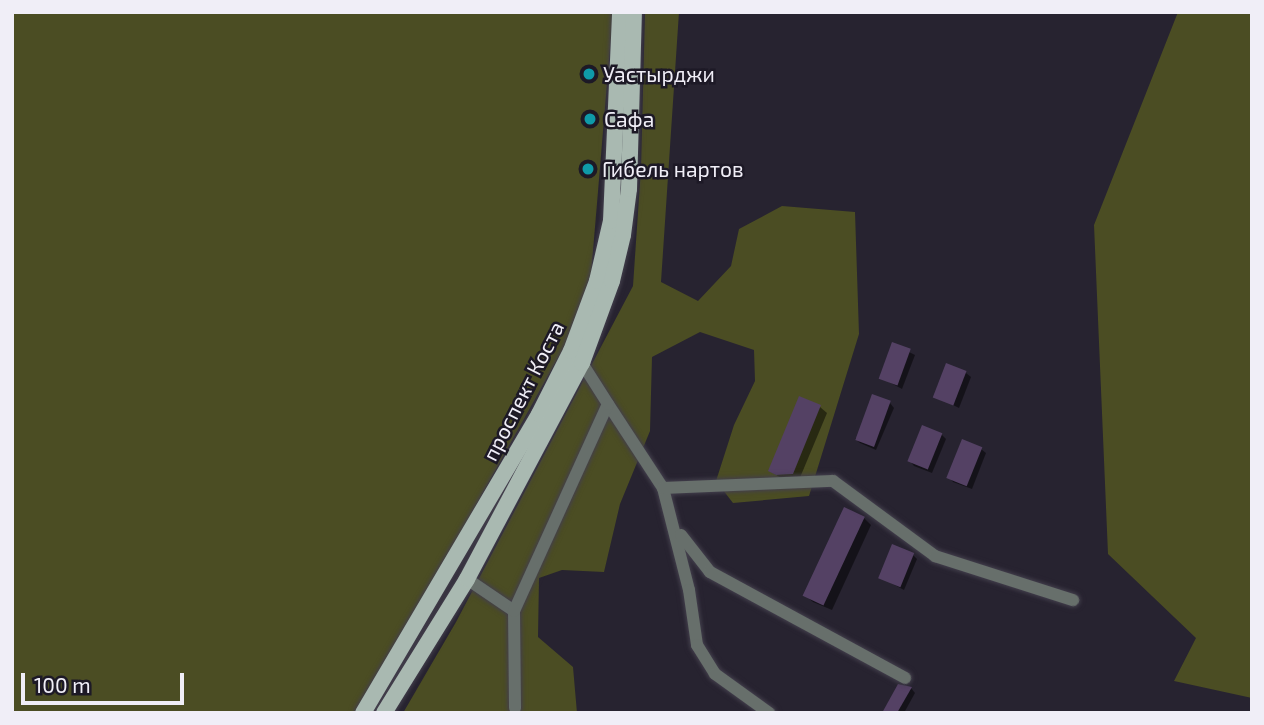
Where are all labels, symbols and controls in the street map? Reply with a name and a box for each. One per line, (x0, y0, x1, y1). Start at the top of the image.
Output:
place label: Уастырджи (603, 61, 715, 87)
marker: Уастырджи (581, 66, 597, 82)
place label: Сафа (604, 106, 654, 132)
marker: Сафа (582, 111, 598, 127)
place label: Гибель нартов (602, 156, 744, 182)
marker: Гибель нартов (580, 161, 596, 177)
street label: проспект Коста (477, 317, 569, 465)
scale bar (24, 658, 187, 702)
text: 100 m (34, 672, 91, 697)

